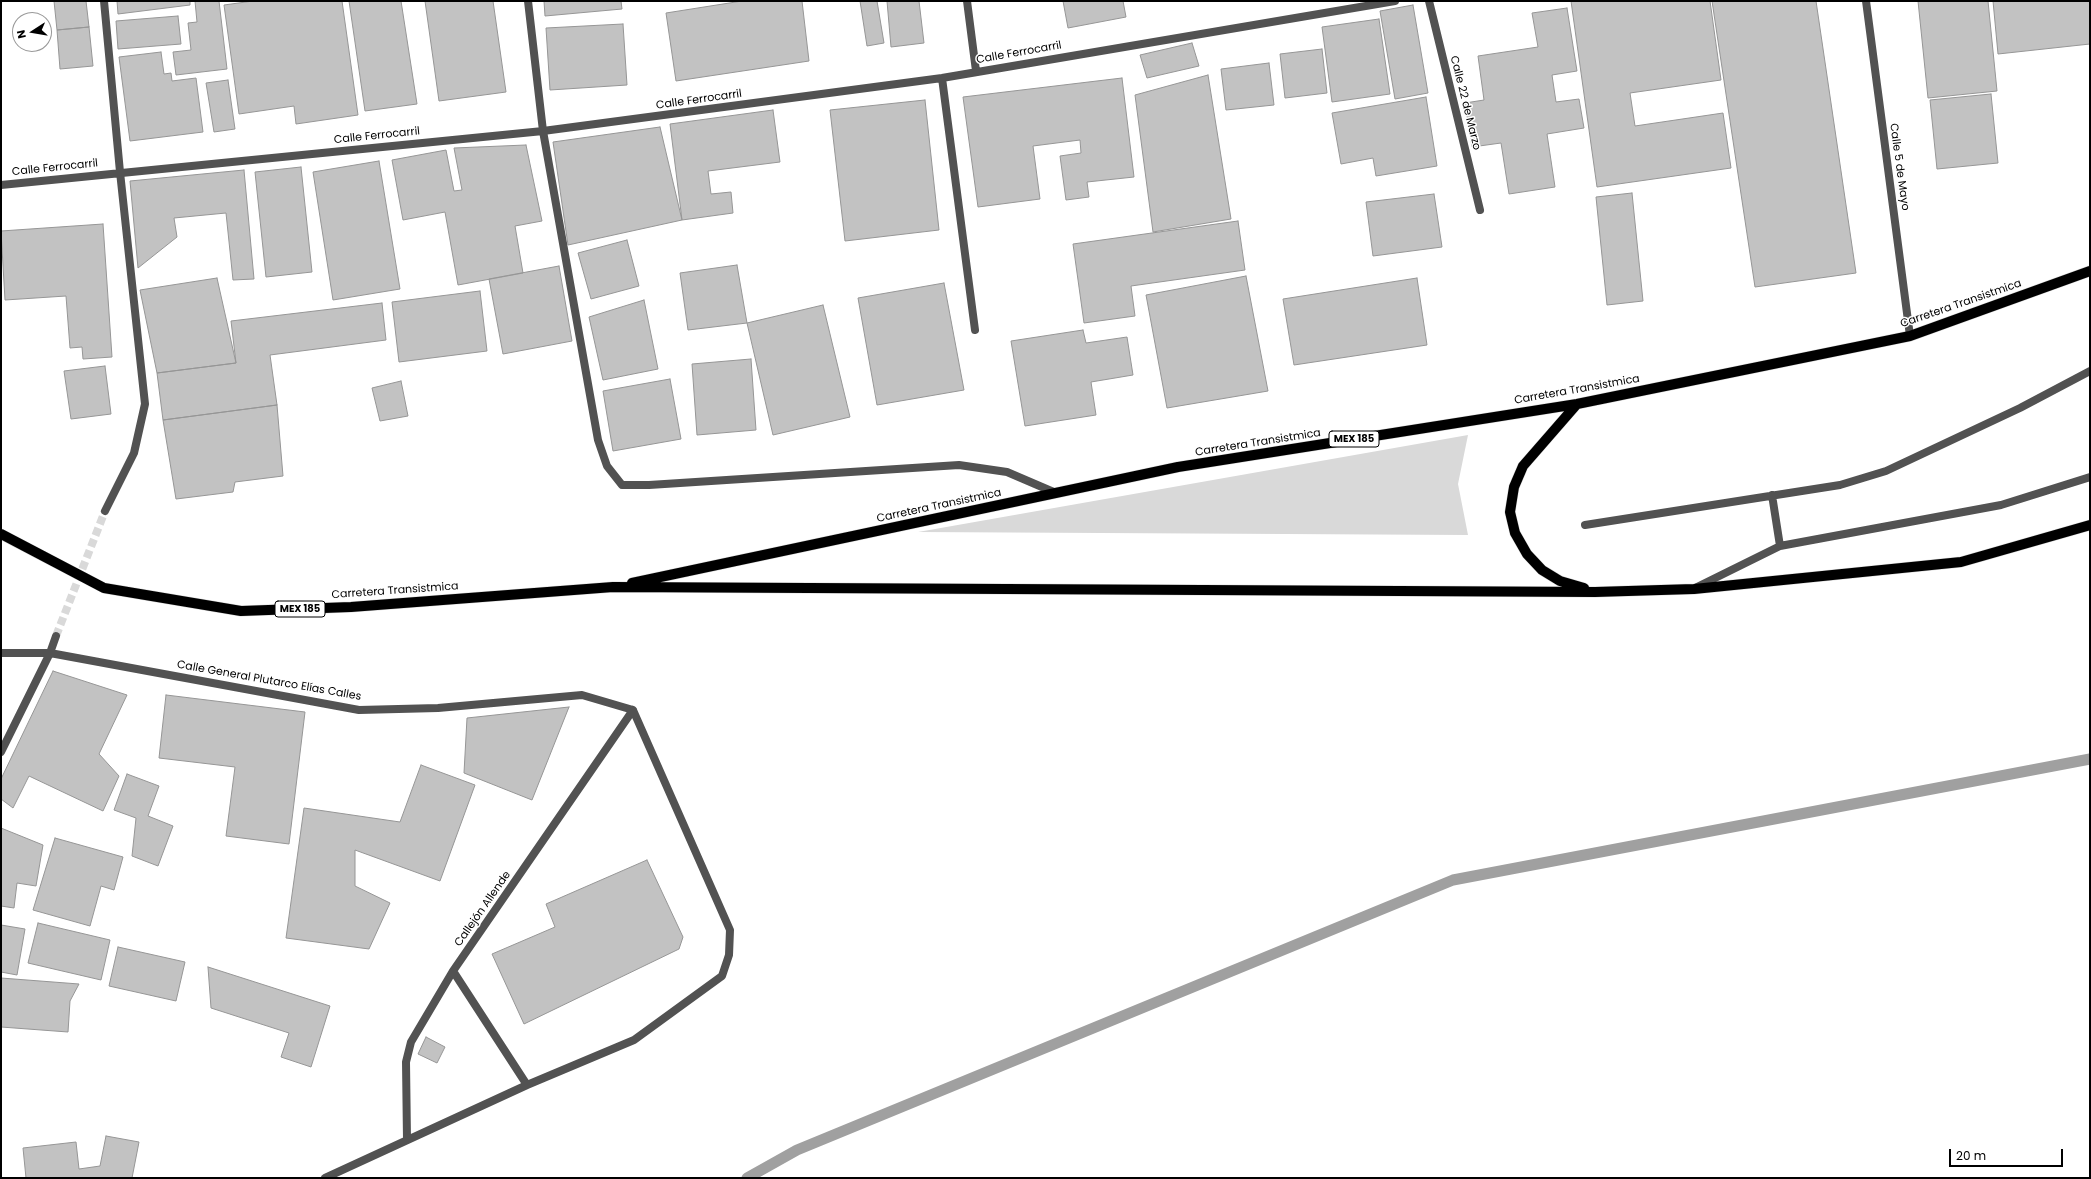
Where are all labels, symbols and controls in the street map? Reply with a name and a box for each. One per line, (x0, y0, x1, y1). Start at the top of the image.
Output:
north arrow (12, 12, 52, 52)
text: N (13, 29, 30, 40)
street label: Calle Ferrocarril (975, 39, 1063, 67)
street label: Calle 22 de Marzo (1447, 54, 1483, 152)
street label: Calle Ferrocarril (655, 87, 743, 113)
street label: Calle 5 de Mayo (1886, 122, 1912, 212)
street label: Calle Ferrocarril (333, 125, 421, 147)
street label: Calle Ferrocarril (11, 157, 99, 179)
street label: Carretera Transistmica (1899, 277, 2023, 331)
street label: Carretera Transistmica (1513, 372, 1641, 408)
street label: Carretera Transistmica (1194, 427, 1322, 459)
road number: MEX 185 (1329, 431, 1379, 447)
street label: Carretera Transistmica (875, 486, 1003, 526)
street label: Carretera Transistmica (331, 580, 459, 602)
road number: MEX 185 (275, 601, 325, 617)
street label: Calle General Plutarco Elías Calles (176, 658, 362, 704)
street label: Callejón Allende (452, 869, 514, 949)
scale bar (1951, 1141, 2065, 1167)
text: 20 m (1956, 1147, 1986, 1164)

